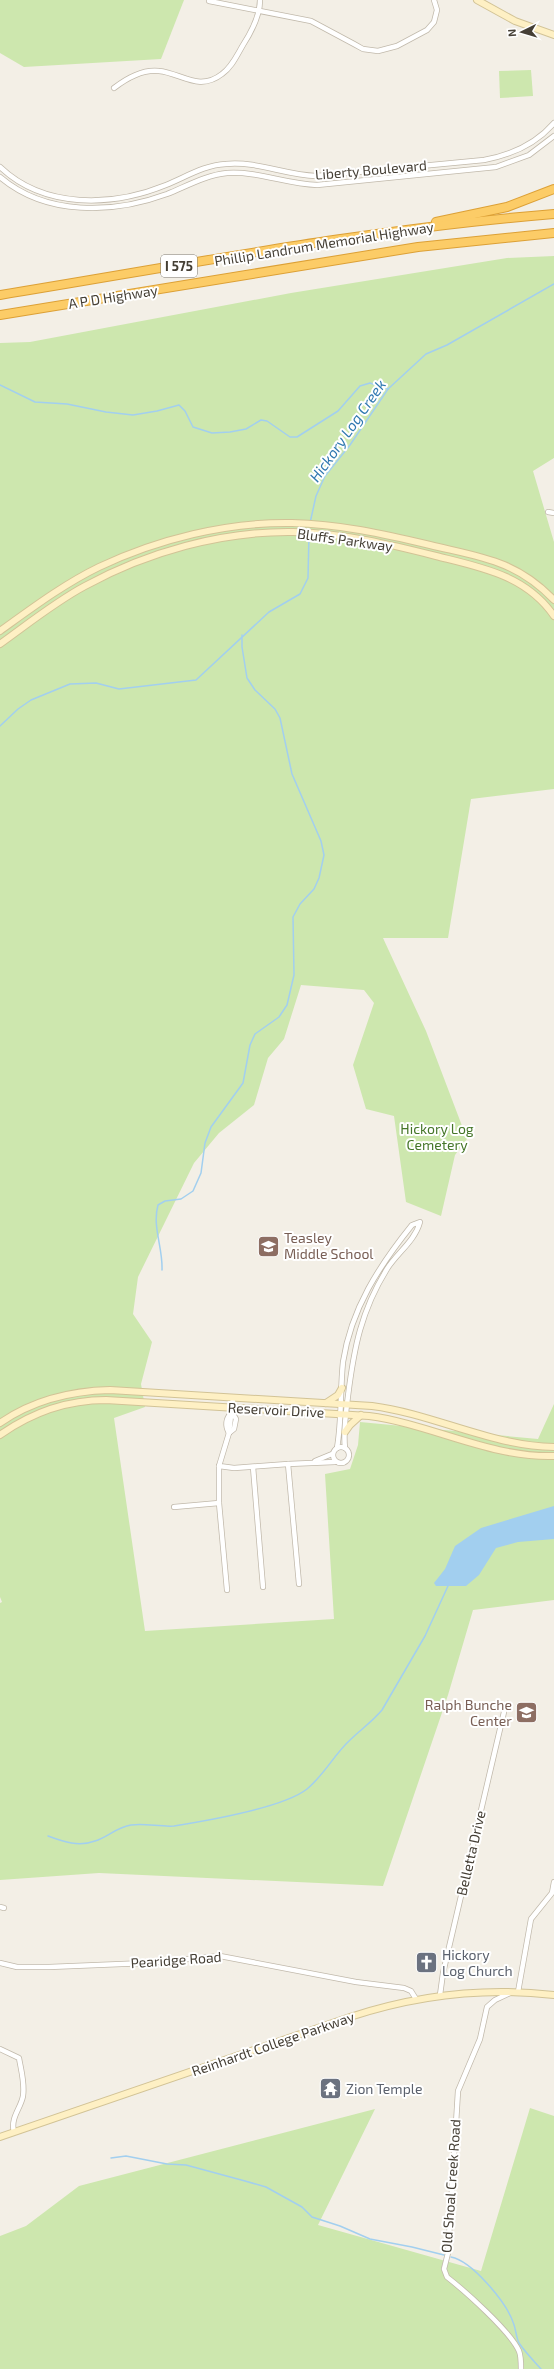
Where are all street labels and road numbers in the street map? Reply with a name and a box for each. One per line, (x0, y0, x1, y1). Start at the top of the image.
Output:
street label: Liberty Boulevard (314, 156, 428, 183)
street label: Phillip Landrum Memorial Highway (213, 218, 435, 269)
road number: I 575 (161, 255, 197, 277)
street label: A P D Highway (67, 281, 159, 312)
street label: Bluffs Parkway (296, 524, 394, 555)
street label: Reservoir Drive (227, 1398, 325, 1421)
street label: Belletta Drive (452, 1809, 489, 1897)
street label: Pearidge Road (130, 1948, 222, 1971)
street label: Reinhardt College Parkway (189, 2007, 357, 2079)
street label: Old Shoal Creek Road (437, 2119, 464, 2253)

